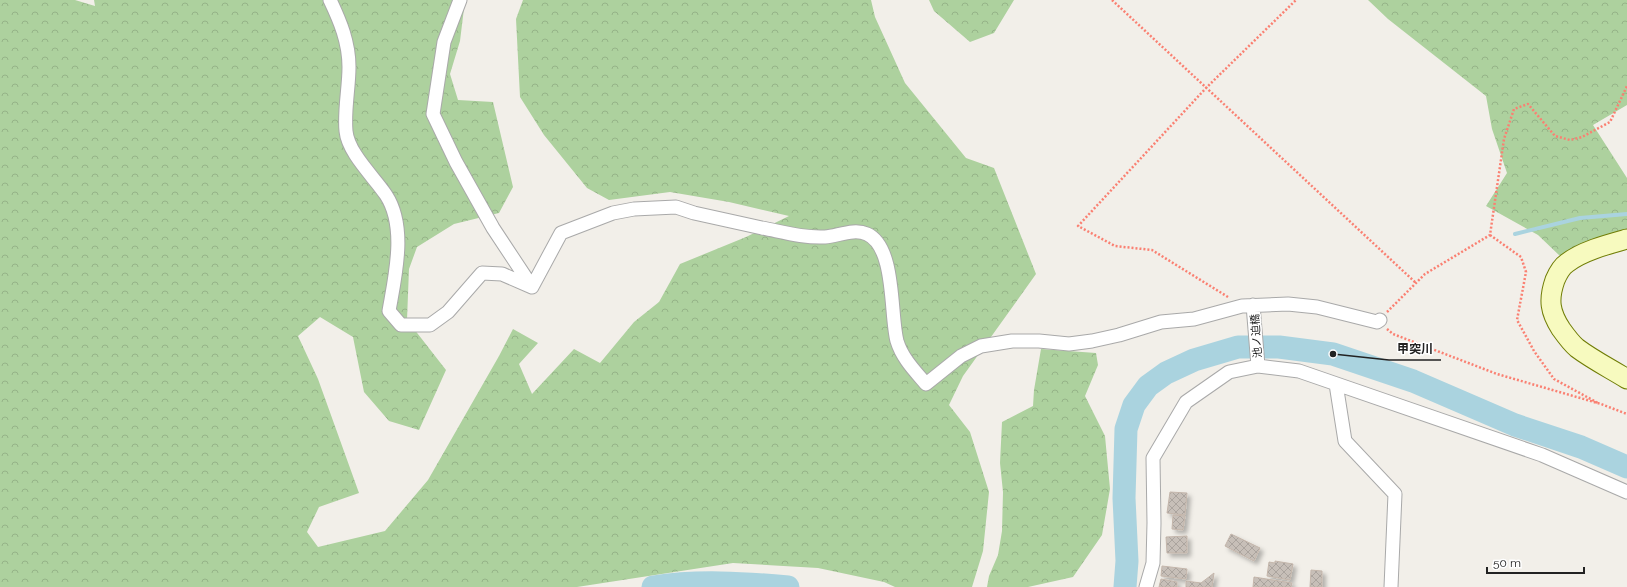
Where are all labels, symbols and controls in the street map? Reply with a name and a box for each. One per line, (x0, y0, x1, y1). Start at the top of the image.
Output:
street label: 池ノ迫橋 (1248, 314, 1265, 358)
callout: 甲突川 (1389, 336, 1441, 360)
text: 甲突川 (1397, 342, 1433, 356)
scale bar (1487, 549, 1584, 575)
text: 50 m (1493, 556, 1521, 570)

